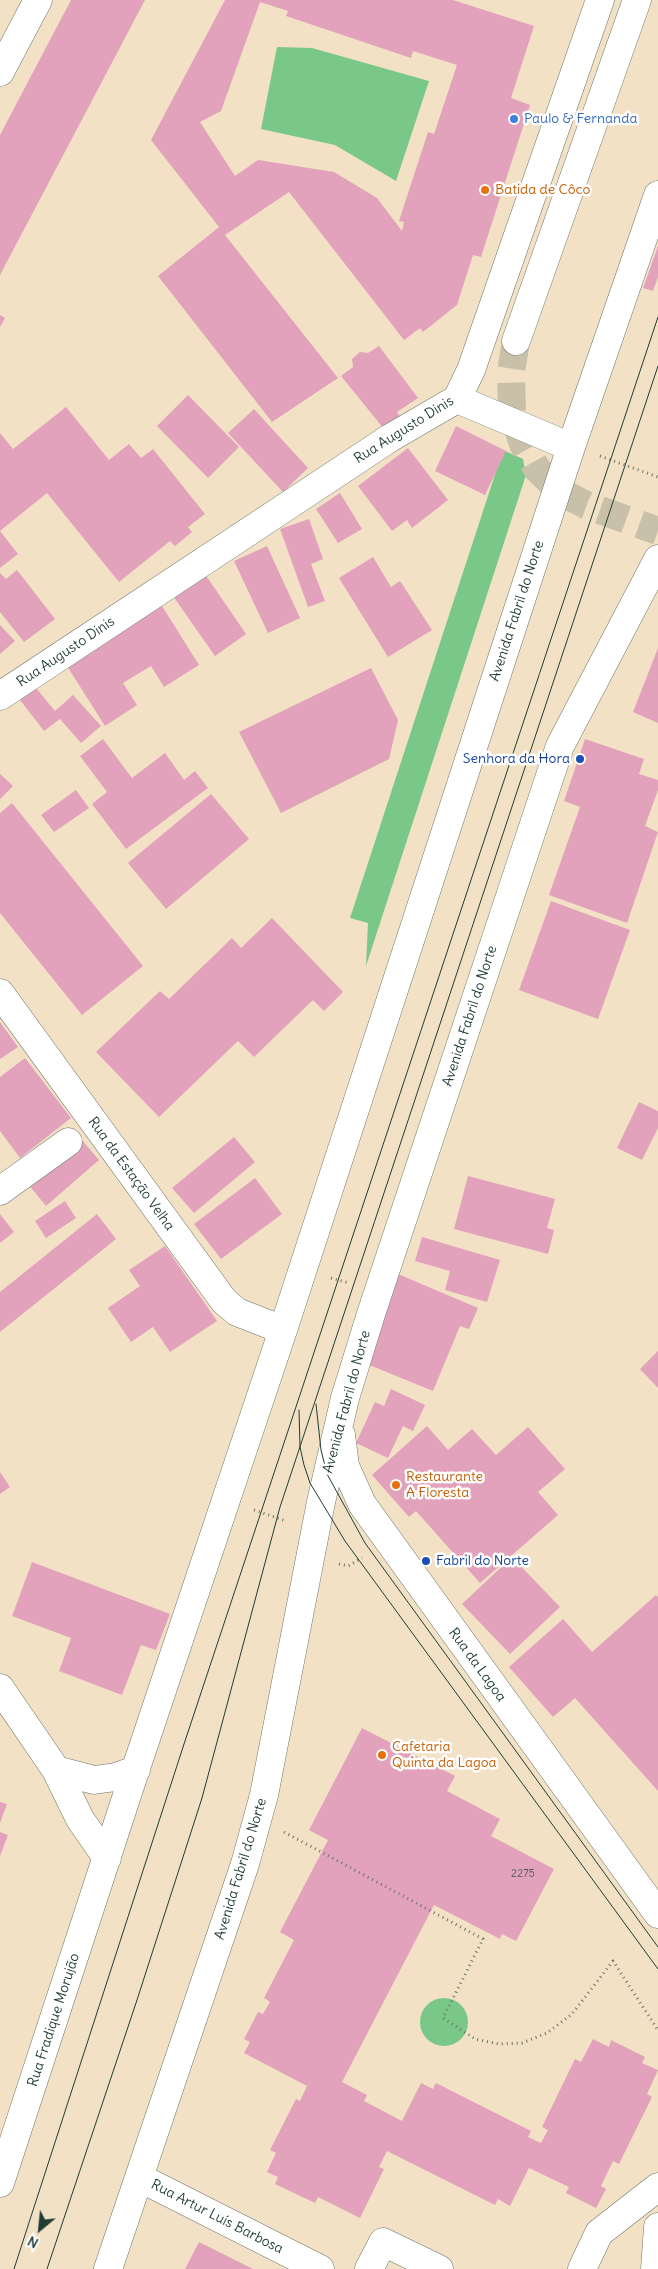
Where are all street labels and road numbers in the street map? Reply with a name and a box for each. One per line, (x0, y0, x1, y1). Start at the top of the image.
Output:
street label: Rua Augusto Dinis (351, 393, 457, 467)
street label: Avenida Fabril do Norte (486, 538, 548, 684)
street label: Rua Augusto Dinis (14, 613, 118, 691)
street label: Avenida Fabril do Norte (439, 943, 501, 1089)
street label: Rua da Estação Velha (84, 1114, 178, 1234)
street label: Avenida Fabril do Norte (320, 1329, 374, 1475)
street label: Rua da Lagoa (445, 1625, 509, 1705)
street label: Avenida Fabril do Norte (211, 1796, 271, 1942)
street label: Rua Fradique Morujão (25, 1951, 83, 2089)
street label: Rua Artur Luís Barbosa (148, 2176, 286, 2258)

